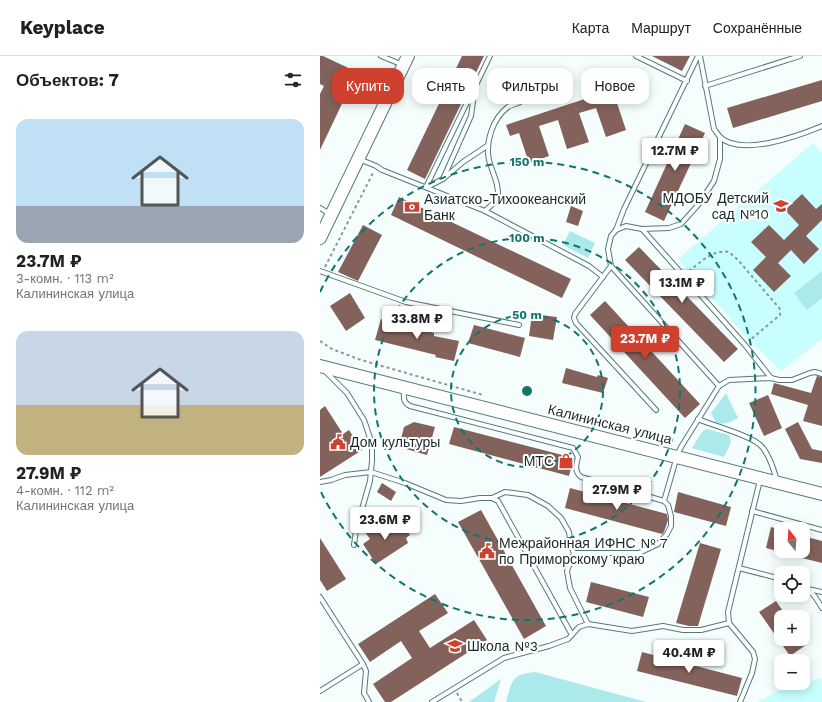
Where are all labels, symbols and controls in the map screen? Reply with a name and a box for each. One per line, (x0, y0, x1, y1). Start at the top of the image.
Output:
text: Keyplace (20, 16, 105, 39)
text: Карта (572, 20, 609, 36)
text: Маршрут (631, 20, 691, 36)
text: Сохранённые (713, 20, 802, 36)
chip: Купить (332, 68, 404, 104)
chip: Снять (412, 68, 479, 104)
chip: Фильтры (487, 68, 573, 104)
chip: Новое (581, 68, 649, 104)
icon: filters (282, 69, 304, 91)
text: Объектов: 7 (16, 70, 119, 90)
pin: 12.7M ₽ (638, 138, 712, 172)
text: 12.7M ₽ (651, 143, 699, 158)
icon: home (124, 145, 196, 217)
text: 150 m (510, 155, 544, 169)
place label: МДОБУ Детский сад №10 (663, 190, 769, 222)
place label: Азиатско-Тихоокеанский Банк (424, 191, 586, 223)
school or university icon: МДОБУ Детский сад №10 (772, 197, 790, 215)
bank icon: Азиатско-Тихоокеанский Банк (403, 198, 421, 216)
text: 100 m (509, 231, 545, 245)
text: 23.7M ₽ (16, 251, 82, 271)
pin: 13.1M ₽ (645, 270, 719, 304)
text: 3-комн. · 113 m² (16, 271, 114, 286)
text: 13.1M ₽ (659, 275, 705, 290)
text: Калининская улица (16, 286, 134, 301)
pin: 33.8M ₽ (380, 306, 454, 340)
text: 50 m (512, 308, 542, 322)
text: 33.8M ₽ (391, 311, 443, 326)
pin: 23.7M ₽ (608, 326, 682, 360)
text: 23.7M ₽ (620, 331, 670, 346)
icon: home (124, 357, 196, 429)
centre of rings (520, 384, 534, 398)
street label: Калининская улица (546, 401, 674, 447)
public building icon: Дом культуры (329, 433, 347, 451)
place label: Дом культуры (350, 434, 440, 450)
shop icon: МТС (557, 452, 575, 470)
place label: МТС (524, 453, 554, 469)
text: 27.9M ₽ (16, 463, 82, 483)
pin: 27.9M ₽ (580, 477, 654, 511)
text: 27.9M ₽ (592, 482, 642, 497)
text: 4-комн. · 112 m² (16, 483, 114, 498)
text: Калининская улица (16, 498, 134, 513)
pin: 23.6M ₽ (348, 507, 422, 541)
text: 23.6M ₽ (359, 512, 411, 527)
north arrow (774, 522, 810, 558)
map controls (774, 522, 810, 690)
place label: Межрайонная ИФНС № 7 по Приморскому краю (499, 535, 668, 567)
public building icon: Межрайонная ИФНС № 7 по Приморскому краю (478, 542, 496, 560)
button: locate (774, 566, 810, 602)
button: + (774, 610, 810, 646)
school or university icon: Школа №3 (446, 637, 464, 655)
place label: Школа №3 (467, 638, 538, 654)
pin: 40.4M ₽ (652, 640, 726, 674)
text: 40.4M ₽ (662, 645, 716, 660)
button: − (774, 654, 810, 690)

